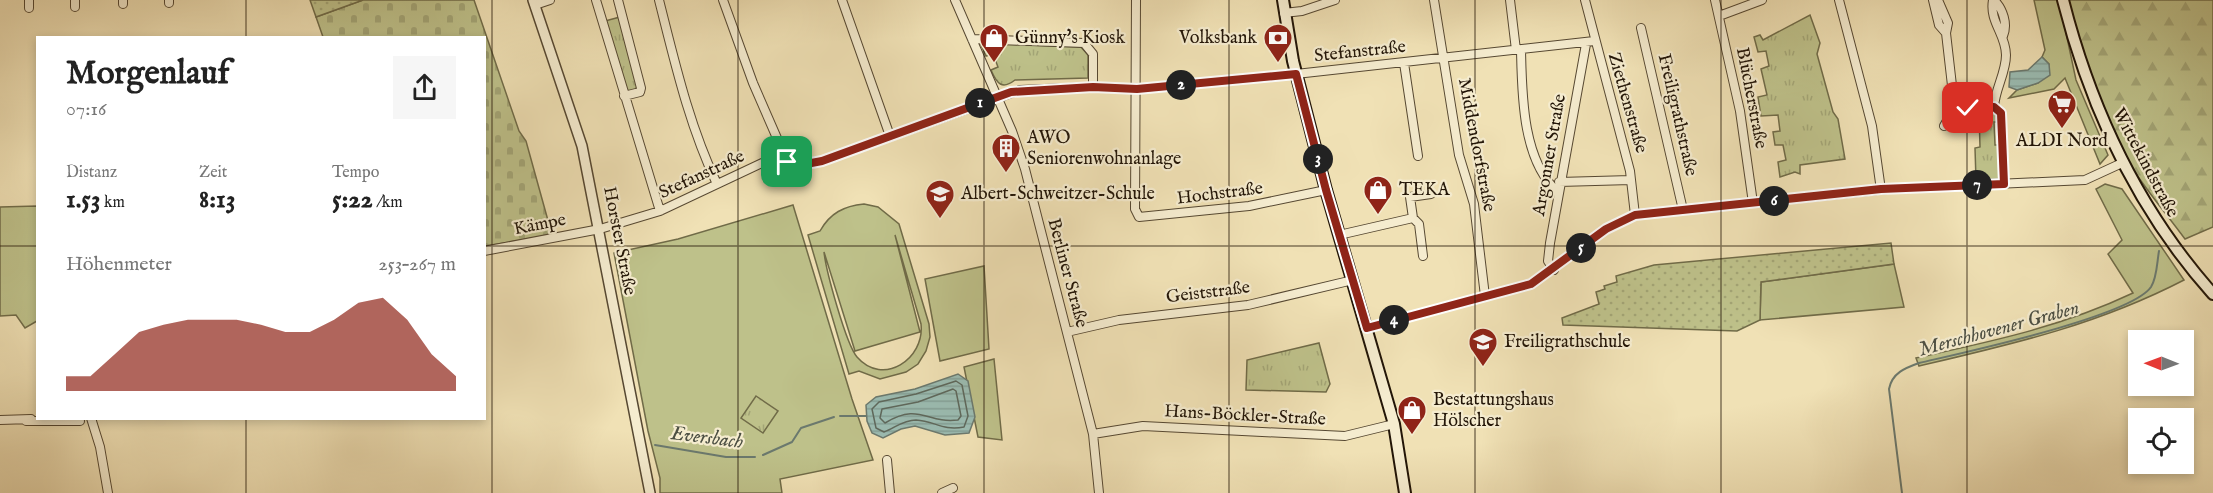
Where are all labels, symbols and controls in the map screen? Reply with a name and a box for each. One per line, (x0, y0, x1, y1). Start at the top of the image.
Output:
shop icon: Günny's Kiosk (978, 22, 1010, 64)
bank icon: Volksbank (1262, 22, 1294, 64)
place label: Günny's Kiosk (1015, 27, 1125, 50)
place label: Volksbank (1178, 27, 1257, 50)
street label: Stefanstraße (1313, 36, 1407, 68)
street label: Blücherstraße (1730, 45, 1772, 151)
street label: Ziethenstraße (1602, 50, 1652, 156)
street label: Freiligrathstraße (1652, 52, 1702, 178)
text: Morgenlauf (66, 53, 230, 95)
button: share (393, 56, 456, 119)
pin: 2 (1166, 70, 1196, 100)
text: 2 (1177, 75, 1185, 95)
street label: Middendorfstraße (1452, 76, 1500, 214)
pin (1942, 82, 1993, 133)
pin: 1 (965, 88, 995, 118)
supermarket icon: ALDI Nord (2046, 88, 2078, 130)
icon: check (1951, 91, 1984, 124)
street label: Argonner Straße (1528, 92, 1572, 219)
text: 1 (977, 93, 983, 113)
text: 07:16 (66, 97, 106, 122)
street label: Wittekindstraße (2107, 104, 2183, 222)
place label: AWO Seniorenwohnanlage (1026, 127, 1181, 171)
place label: ALDI Nord (2015, 130, 2108, 153)
building icon: AWO Seniorenwohnanlage (990, 132, 1022, 174)
pin (761, 136, 812, 187)
pin: 3 (1303, 144, 1333, 174)
street label: Stefanstraße (655, 145, 749, 205)
icon: arrive (770, 145, 803, 178)
text: 3 (1315, 149, 1321, 169)
text: Distanz (66, 163, 117, 183)
text: Zeit (199, 163, 227, 183)
text: Tempo (332, 163, 379, 183)
pin: 7 (1962, 170, 1992, 200)
shop icon: TEKA (1362, 174, 1394, 216)
text: 7 (1973, 175, 1981, 195)
street label: Hochstraße (1176, 177, 1264, 211)
school or university icon: Albert-Schweitzer-Schule (924, 178, 956, 220)
place label: TEKA (1399, 179, 1451, 202)
text: 1.53 (66, 183, 100, 216)
text: 8:13 (199, 183, 235, 216)
text: 5:22 (332, 183, 373, 216)
place label: Albert-Schweitzer-Schule (960, 183, 1155, 206)
street label: Horster Straße (597, 185, 641, 297)
pin: 6 (1759, 186, 1789, 216)
text: 6 (1771, 191, 1777, 211)
text: km (100, 193, 125, 213)
text: /km (373, 193, 403, 213)
street label: Kämpe (512, 209, 568, 241)
street label: Berliner Straße (1041, 216, 1093, 330)
pin: 5 (1566, 233, 1596, 263)
text: 5 (1578, 238, 1584, 258)
text: Höhenmeter (66, 252, 172, 277)
text: 253–267 m (378, 252, 456, 277)
street label: Geiststraße (1165, 276, 1251, 310)
water label: Merschhovener Graben (1916, 296, 2082, 362)
pin: 4 (1379, 305, 1409, 335)
text: 4 (1390, 310, 1398, 330)
school or university icon: Freiligrathschule (1467, 326, 1499, 368)
north arrow (2128, 330, 2194, 396)
map controls (2128, 330, 2194, 474)
place label: Freiligrathschule (1504, 331, 1631, 354)
place label: Bestattungshaus Hölscher (1433, 389, 1554, 433)
shop icon: Bestattungshaus Hölscher (1396, 394, 1428, 436)
street label: Hans-Böckler-Straße (1164, 400, 1326, 432)
button: locate (2128, 408, 2194, 474)
water label: Eversbach (668, 421, 745, 455)

